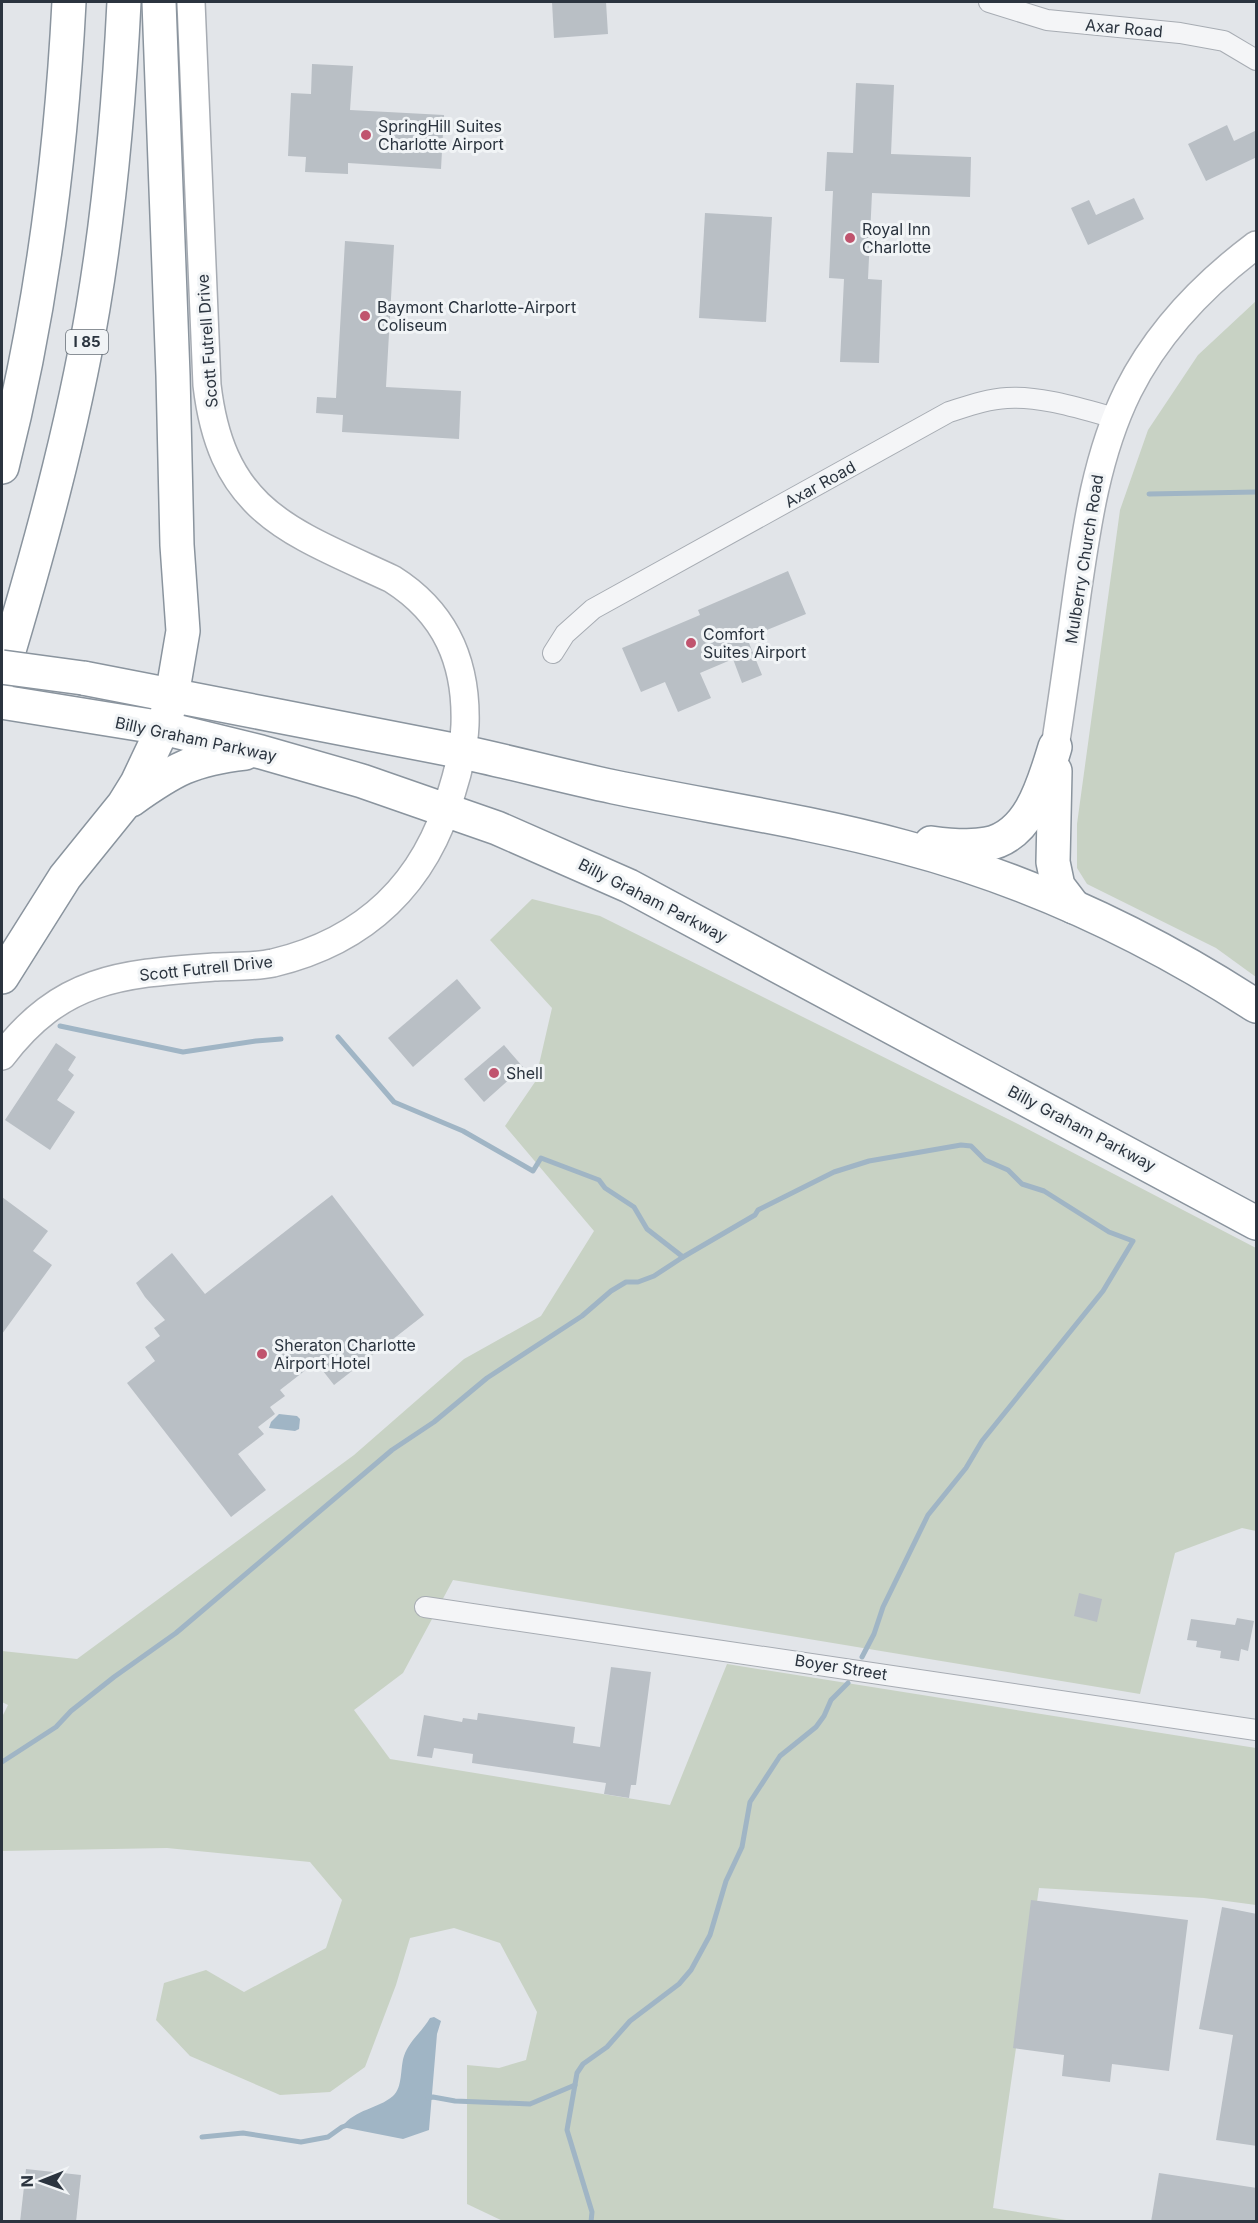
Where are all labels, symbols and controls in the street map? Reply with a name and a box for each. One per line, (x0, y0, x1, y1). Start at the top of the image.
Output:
street label: Axar Road (1084, 15, 1164, 41)
place label: SpringHill Suites Charlotte Airport (378, 116, 504, 154)
marker: SpringHill Suites Charlotte Airport (359, 128, 373, 142)
place label: Royal Inn Charlotte (862, 219, 931, 257)
marker: Royal Inn Charlotte (843, 231, 857, 245)
street label: Scott Futrell Drive (192, 273, 222, 409)
place label: Baymont Charlotte-Airport Coliseum (377, 297, 576, 335)
marker: Baymont Charlotte-Airport Coliseum (358, 309, 372, 323)
road number: I 85 (66, 330, 108, 354)
street label: Axar Road (781, 456, 859, 512)
street label: Mulberry Church Road (1061, 473, 1107, 645)
place label: Comfort Suites Airport (703, 624, 806, 662)
marker: Comfort Suites Airport (684, 636, 698, 650)
street label: Billy Graham Parkway (113, 712, 279, 766)
street label: Billy Graham Parkway (575, 854, 731, 946)
street label: Scott Futrell Drive (138, 951, 274, 985)
place label: Shell (506, 1063, 543, 1083)
marker: Shell (487, 1066, 501, 1080)
street label: Billy Graham Parkway (1005, 1081, 1159, 1175)
place label: Sheraton Charlotte Airport Hotel (274, 1335, 416, 1373)
marker: Sheraton Charlotte Airport Hotel (255, 1347, 269, 1361)
street label: Boyer Street (793, 1650, 889, 1684)
north arrow (12, 2151, 72, 2211)
text: N (17, 2175, 37, 2188)

